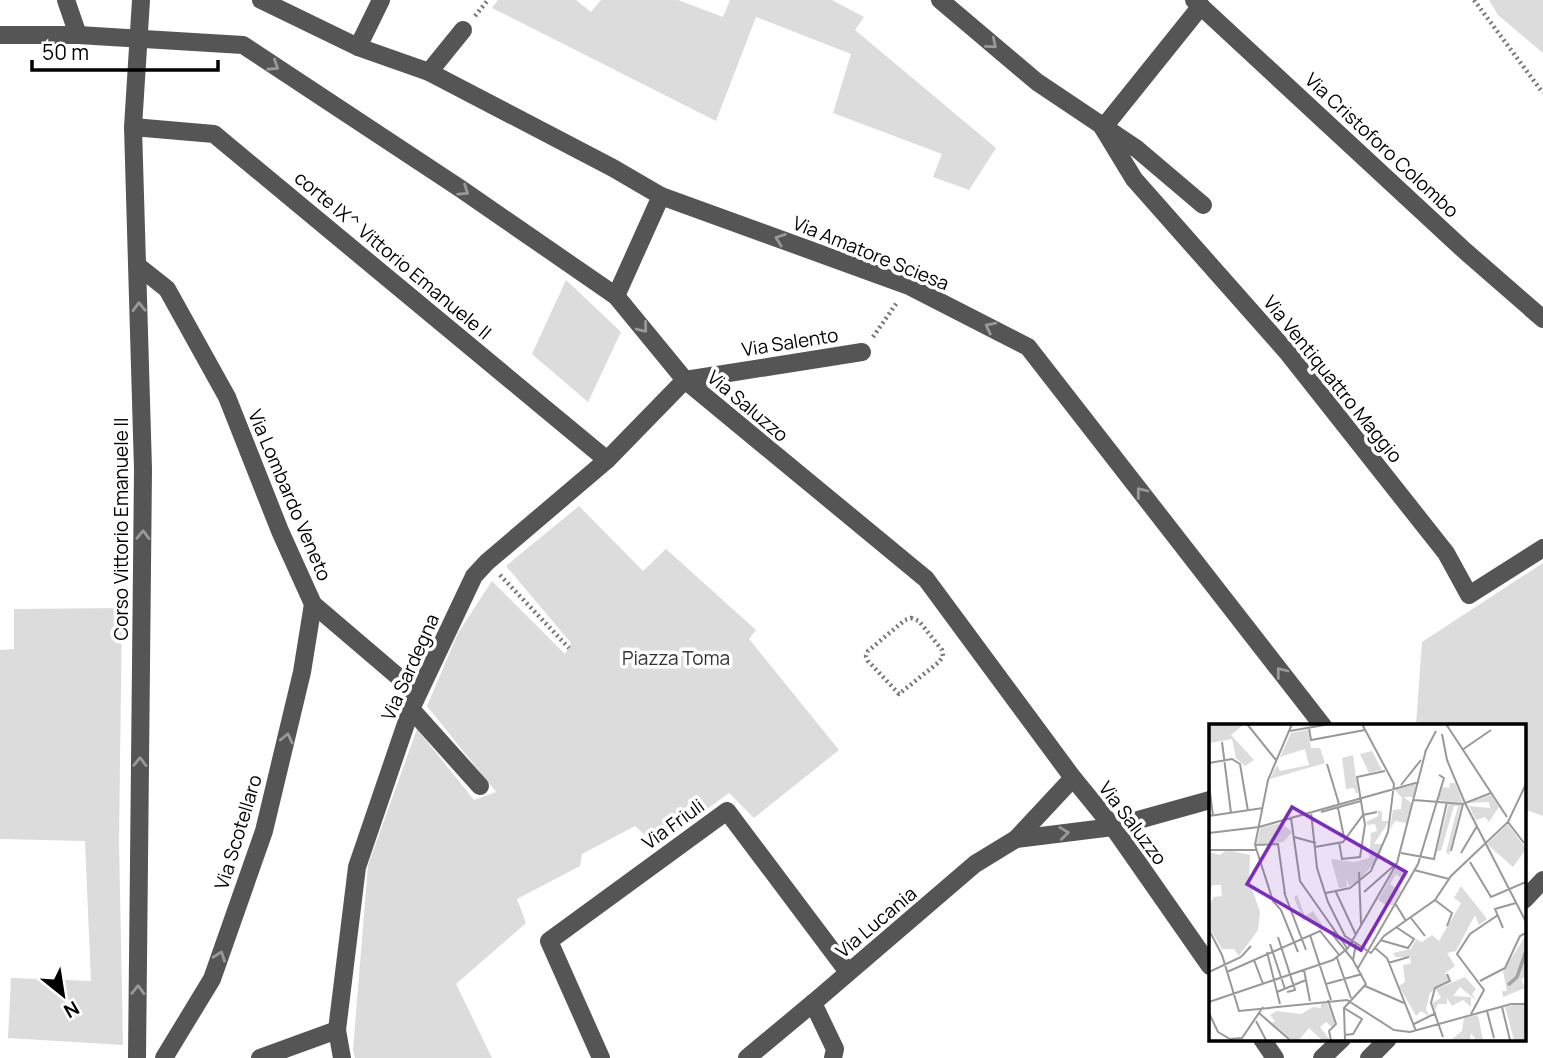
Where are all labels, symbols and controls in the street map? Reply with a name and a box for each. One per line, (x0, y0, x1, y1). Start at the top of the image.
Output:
scale bar (32, 28, 217, 72)
one-way arrow (984, 36, 997, 48)
text: 50 m (42, 38, 89, 66)
one-way arrow (266, 57, 279, 70)
street label: Via Cristoforo Colombo (1299, 67, 1465, 223)
street label: corte IX^ Vittorio Emanuele II (289, 165, 497, 345)
one-way arrow (456, 183, 469, 196)
street label: Via Amatore Sciesa (789, 210, 953, 296)
one-way arrow (775, 234, 787, 248)
street label: Via Ventiquattro Maggio (1257, 290, 1409, 468)
one-way arrow (131, 302, 147, 312)
one-way arrow (635, 320, 647, 333)
street label: Via Salento (740, 322, 840, 362)
one-way arrow (985, 322, 997, 336)
street label: Via Saluzzo (702, 364, 794, 448)
street label: Via Lombardo Veneto (242, 405, 338, 585)
street label: Corso Vittorio Emanuele II (108, 418, 134, 640)
one-way arrow (1137, 487, 1150, 500)
one-way arrow (135, 529, 151, 540)
street label: Via Sardegna (375, 610, 445, 724)
park label: Piazza Toma (622, 645, 730, 671)
one-way arrow (1276, 667, 1289, 679)
inset map (1209, 724, 1526, 1040)
one-way arrow (278, 732, 293, 744)
one-way arrow (133, 757, 148, 768)
street label: Via Scotellaro (208, 771, 268, 893)
street label: Via Saluzzo (1093, 776, 1173, 870)
street label: Via Friuli (637, 793, 709, 855)
one-way arrow (1059, 826, 1070, 841)
street label: Via Lucania (830, 880, 922, 964)
one-way arrow (212, 950, 226, 962)
north arrow (28, 960, 98, 1030)
one-way arrow (130, 984, 146, 995)
text: N (59, 995, 84, 1024)

